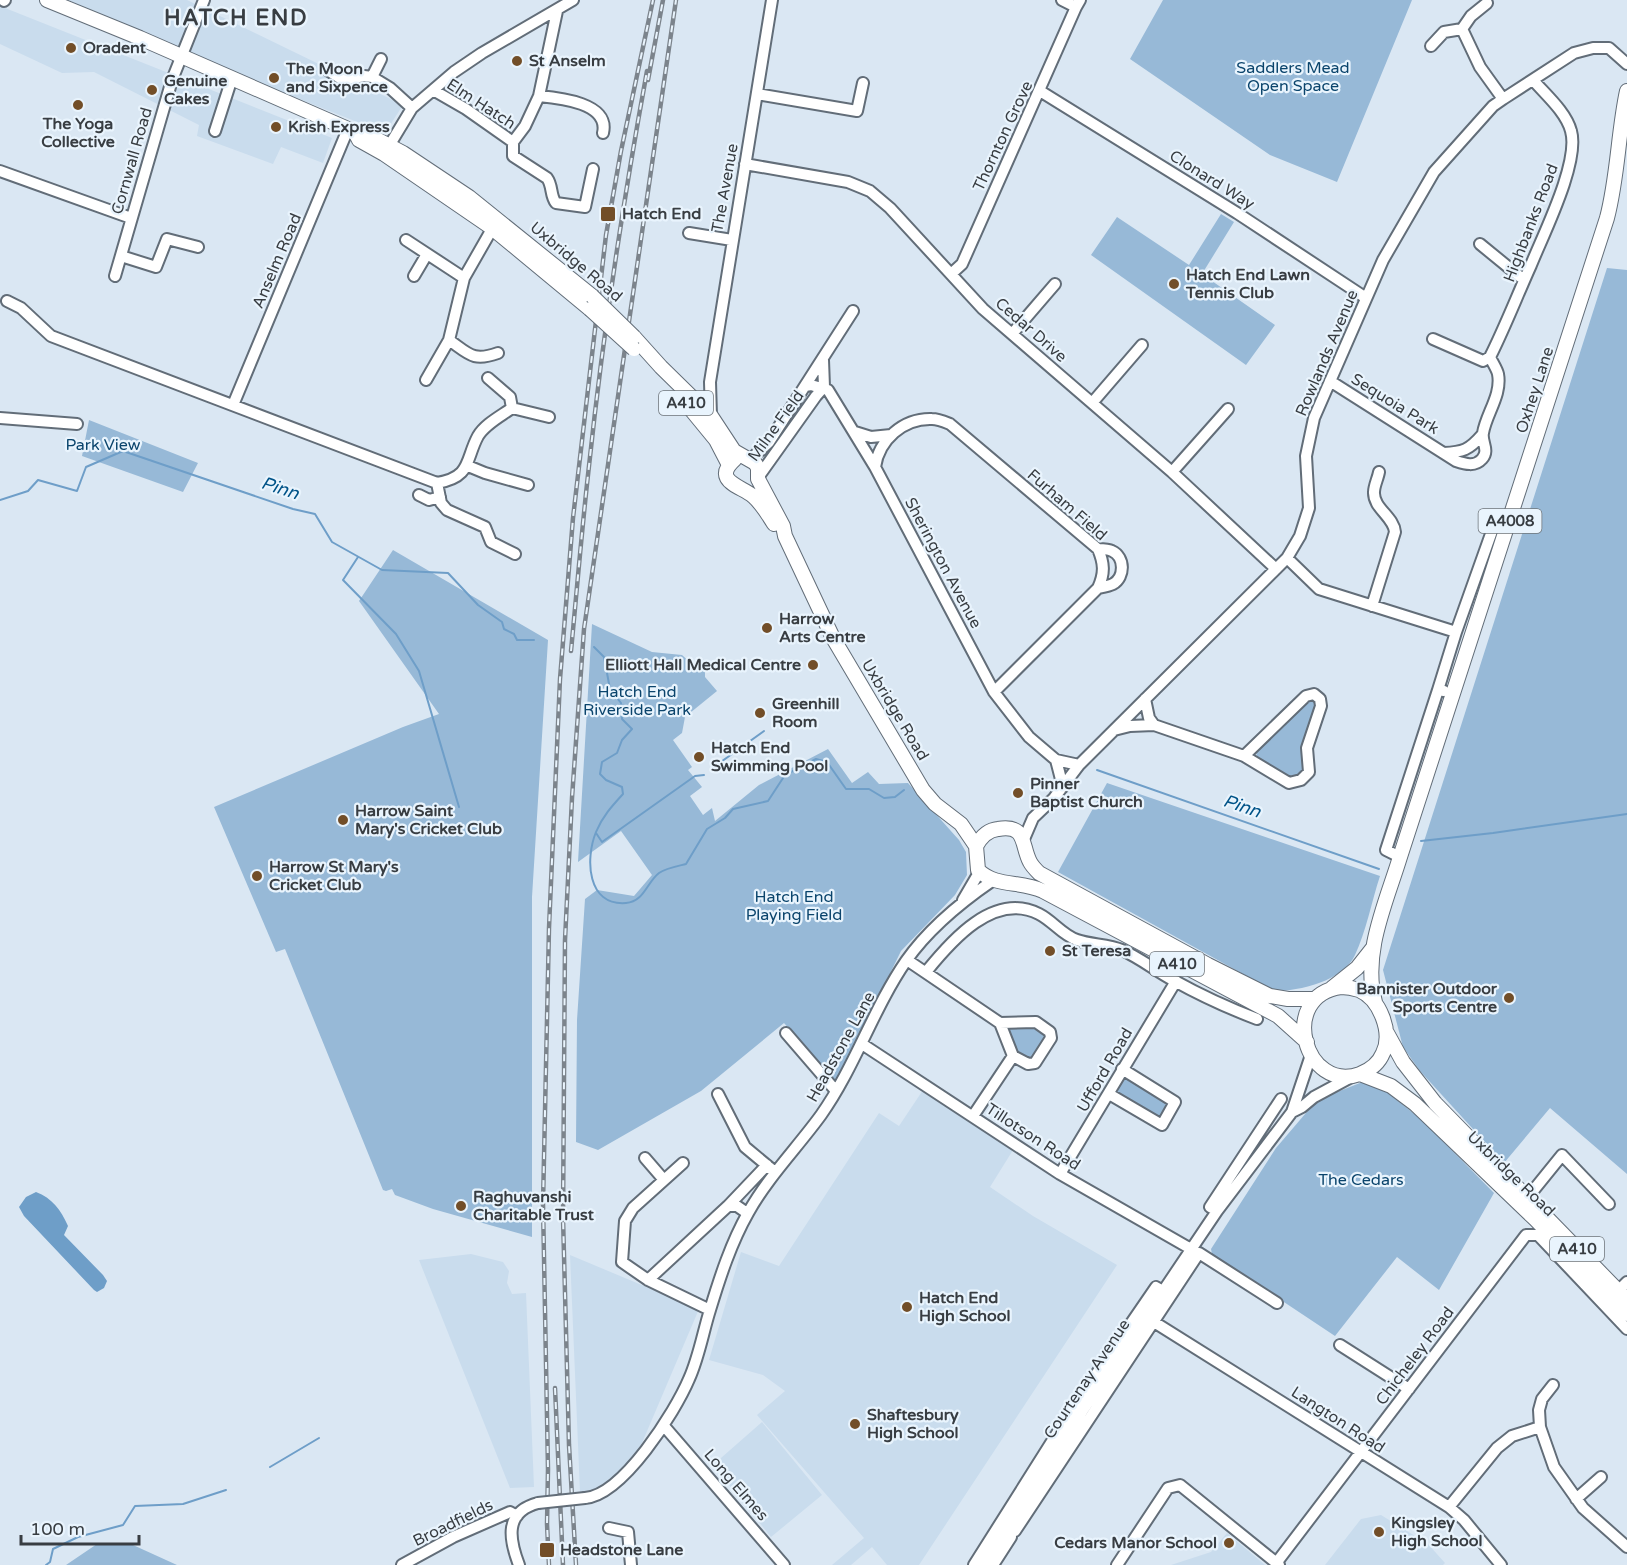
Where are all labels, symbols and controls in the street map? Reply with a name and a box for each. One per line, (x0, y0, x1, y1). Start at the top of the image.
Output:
district label: HATCH END (164, 5, 308, 31)
place label: Oradent (83, 38, 147, 58)
marker: Oradent (64, 41, 78, 55)
place label: St Anselm (529, 51, 606, 71)
marker: St Anselm (510, 54, 524, 68)
park label: Saddlers Mead Open Space (1236, 58, 1350, 96)
place label: The Moon and Sixpence (285, 59, 388, 97)
place label: Genuine Cakes (164, 71, 227, 109)
marker: The Moon and Sixpence (267, 71, 281, 85)
street label: Elm Hatch (443, 74, 519, 134)
street label: Thornton Grove (969, 78, 1037, 194)
marker: Genuine Cakes (145, 83, 159, 97)
marker: The Yoga Collective (71, 98, 85, 112)
street label: Cornwall Road (107, 105, 157, 217)
place label: The Yoga Collective (41, 114, 115, 152)
place label: Krish Express (288, 117, 390, 137)
marker: Krish Express (269, 120, 283, 134)
street label: The Avenue (707, 142, 743, 234)
street label: Clonard Way (1166, 146, 1259, 214)
street label: Highbanks Road (1499, 161, 1563, 285)
place label: Hatch End (622, 204, 701, 224)
marker: Hatch End (599, 205, 617, 223)
street label: Anselm Road (248, 210, 306, 312)
street label: Uxbridge Road (526, 218, 626, 306)
place label: Hatch End Lawn Tennis Club (1185, 265, 1310, 303)
marker: Hatch End Lawn Tennis Club (1167, 277, 1181, 291)
street label: Rowlands Avenue (1291, 287, 1363, 419)
street label: Cedar Drive (991, 293, 1071, 367)
street label: Oxhey Lane (1512, 344, 1558, 436)
street label: Sequoia Park (1347, 369, 1443, 439)
street label: Milne Field (744, 387, 808, 465)
road number: A410 (659, 391, 713, 415)
park label: Park View (66, 435, 141, 455)
street label: Furham Field (1023, 465, 1111, 545)
water label: Pinn (258, 472, 303, 505)
street label: Sherington Avenue (900, 494, 986, 632)
road number: A4008 (1478, 509, 1541, 533)
place label: Harrow Arts Centre (779, 609, 865, 647)
marker: Harrow Arts Centre (760, 621, 774, 635)
place label: Elliott Hall Medical Centre (605, 655, 801, 675)
street label: Uxbridge Road (857, 656, 933, 764)
marker: Elliott Hall Medical Centre (806, 658, 820, 672)
park label: Hatch End Riverside Park (583, 682, 691, 720)
place label: Greenhill Room (772, 694, 840, 732)
marker: Greenhill Room (753, 706, 767, 720)
place label: Hatch End Swimming Pool (711, 738, 828, 776)
marker: Hatch End Swimming Pool (692, 750, 706, 764)
place label: Pinner Baptist Church (1030, 774, 1143, 812)
marker: Pinner Baptist Church (1011, 786, 1025, 800)
water label: Pinn (1220, 789, 1265, 823)
place label: Harrow Saint Mary's Cricket Club (355, 801, 502, 839)
marker: Harrow Saint Mary's Cricket Club (336, 813, 350, 827)
place label: Harrow St Mary's Cricket Club (269, 857, 399, 895)
marker: Harrow St Mary's Cricket Club (250, 869, 264, 883)
park label: Hatch End Playing Field (746, 887, 842, 925)
place label: St Teresa (1062, 941, 1131, 961)
marker: St Teresa (1043, 944, 1057, 958)
road number: A410 (1150, 952, 1204, 976)
place label: Bannister Outdoor Sports Centre (1356, 979, 1498, 1017)
street label: Headstone Lane (802, 988, 880, 1106)
marker: Bannister Outdoor Sports Centre (1502, 991, 1516, 1005)
street label: Ufford Road (1073, 1024, 1137, 1116)
street label: Tillotson Road (982, 1099, 1084, 1175)
street label: Uxbridge Road (1463, 1127, 1559, 1221)
park label: The Cedars (1318, 1170, 1404, 1190)
place label: Raghuvanshi Charitable Trust (473, 1187, 595, 1225)
marker: Raghuvanshi Charitable Trust (454, 1199, 468, 1213)
road number: A410 (1550, 1237, 1604, 1261)
place label: Hatch End High School (919, 1288, 1010, 1326)
marker: Hatch End High School (900, 1300, 914, 1314)
street label: Chicheley Road (1371, 1303, 1459, 1409)
street label: Courtenay Avenue (1040, 1315, 1134, 1443)
street label: Langton Road (1287, 1382, 1389, 1458)
place label: Shaftesbury High School (867, 1405, 959, 1443)
marker: Shaftesbury High School (848, 1417, 862, 1431)
street label: Long Elmes (699, 1445, 773, 1525)
street label: Broadfields (410, 1495, 496, 1551)
scale bar (21, 1508, 140, 1546)
place label: Kingsley High School (1391, 1513, 1482, 1551)
text: 100 m (30, 1518, 85, 1540)
marker: Kingsley High School (1372, 1525, 1386, 1539)
place label: Cedars Manor School (1054, 1533, 1217, 1553)
marker: Cedars Manor School (1222, 1536, 1236, 1550)
place label: Headstone Lane (560, 1540, 683, 1560)
marker: Headstone Lane (538, 1541, 556, 1559)

